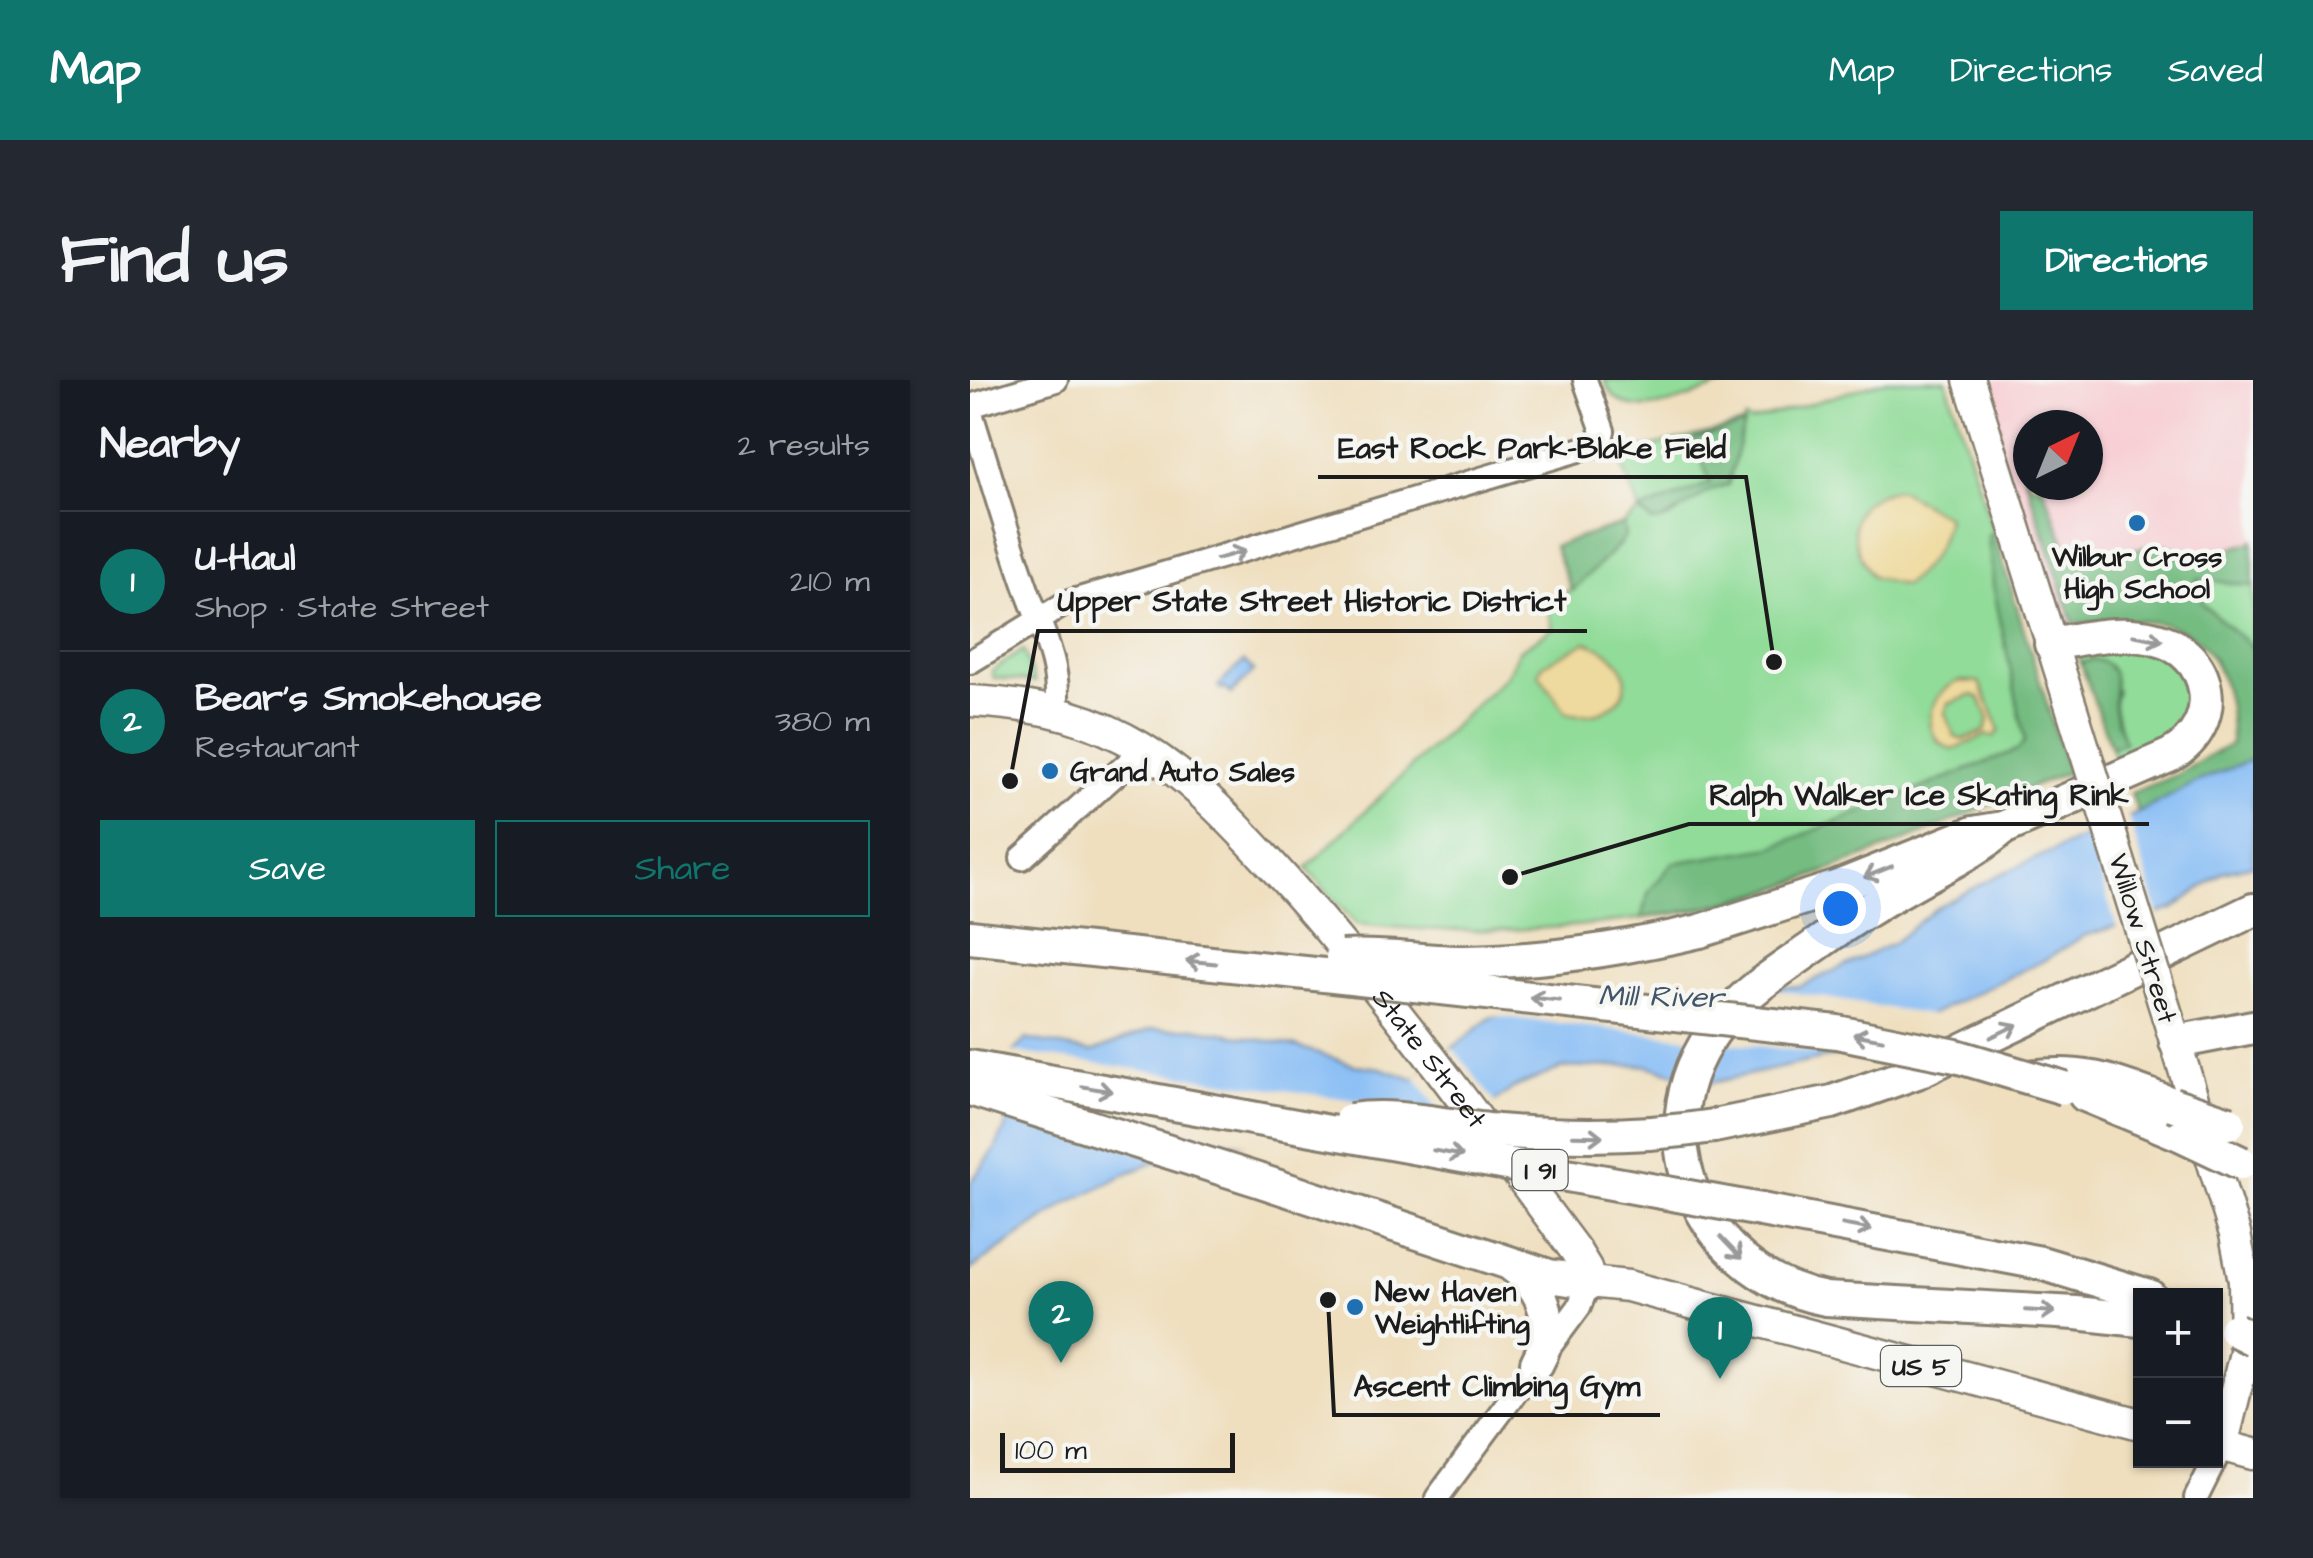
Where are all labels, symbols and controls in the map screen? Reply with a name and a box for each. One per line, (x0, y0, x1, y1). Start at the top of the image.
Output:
text: Map (50, 37, 141, 103)
text: Map (1829, 46, 1895, 95)
text: Directions (1950, 46, 2113, 95)
text: Saved (2168, 46, 2263, 95)
button: Directions (2000, 211, 2253, 310)
text: Find us (60, 212, 289, 309)
north arrow (2013, 410, 2103, 500)
text: Nearby (100, 416, 240, 474)
callout: East Rock Park-Blake Field (1318, 417, 1746, 477)
text: 2 results (738, 423, 870, 468)
text: East Rock Park-Blake Field (1338, 428, 1727, 470)
marker: Wilbur Cross High School (2126, 512, 2148, 534)
text: U-Haul (195, 533, 296, 585)
place label: Wilbur Cross High School (2051, 538, 2222, 611)
one-way arrow (1215, 544, 1246, 563)
text: 1 (130, 559, 135, 604)
text: 210 m (790, 559, 870, 604)
callout: Upper State Street Historic District (1038, 571, 1587, 631)
text: Upper State Street Historic District (1058, 581, 1567, 624)
text: Shop · State Street (195, 585, 489, 630)
one-way arrow (2131, 629, 2164, 648)
text: Bear’s Smokehouse (195, 673, 542, 725)
text: 2 (123, 699, 142, 744)
text: 380 m (775, 699, 870, 744)
text: Restaurant (195, 725, 360, 770)
place label: Grand Auto Sales (1070, 753, 1295, 792)
marker: Grand Auto Sales (1039, 760, 1061, 782)
callout: Ralph Walker Ice Skating Rink (1689, 764, 2149, 824)
text: Ralph Walker Ice Skating Rink (1709, 775, 2129, 819)
button: Save (100, 820, 475, 917)
button: Share (495, 820, 870, 917)
street label: Willow Street (2098, 849, 2187, 1029)
one-way arrow (1864, 864, 1894, 882)
your location (1815, 883, 1866, 934)
one-way arrow (1186, 952, 1218, 971)
water label: Mill River (1598, 975, 1727, 1019)
street label: State Street (1363, 980, 1496, 1137)
one-way arrow (1529, 989, 1562, 1008)
one-way arrow (1989, 1020, 2019, 1039)
one-way arrow (1852, 1027, 1884, 1046)
one-way arrow (1080, 1081, 1112, 1100)
one-way arrow (1572, 1126, 1604, 1145)
one-way arrow (1431, 1144, 1464, 1163)
road number: I 91 (1512, 1150, 1568, 1190)
one-way arrow (1840, 1219, 1872, 1238)
one-way arrow (1719, 1236, 1743, 1260)
place label: New Haven Weightlifting (1374, 1273, 1530, 1346)
pin: 2 (1028, 1280, 1094, 1363)
map controls (2133, 1288, 2223, 1468)
button: + (2133, 1288, 2223, 1378)
marker: New Haven Weightlifting (1344, 1296, 1366, 1318)
pin: 1 (1688, 1296, 1752, 1379)
one-way arrow (2024, 1302, 2056, 1321)
road number: US 5 (1881, 1346, 1961, 1386)
callout: Ascent Climbing Gym (1334, 1355, 1660, 1415)
text: Ascent Climbing Gym (1354, 1366, 1641, 1410)
button: − (2133, 1378, 2223, 1468)
scale bar (1000, 1428, 1235, 1472)
text: 100 m (1015, 1431, 1087, 1470)

